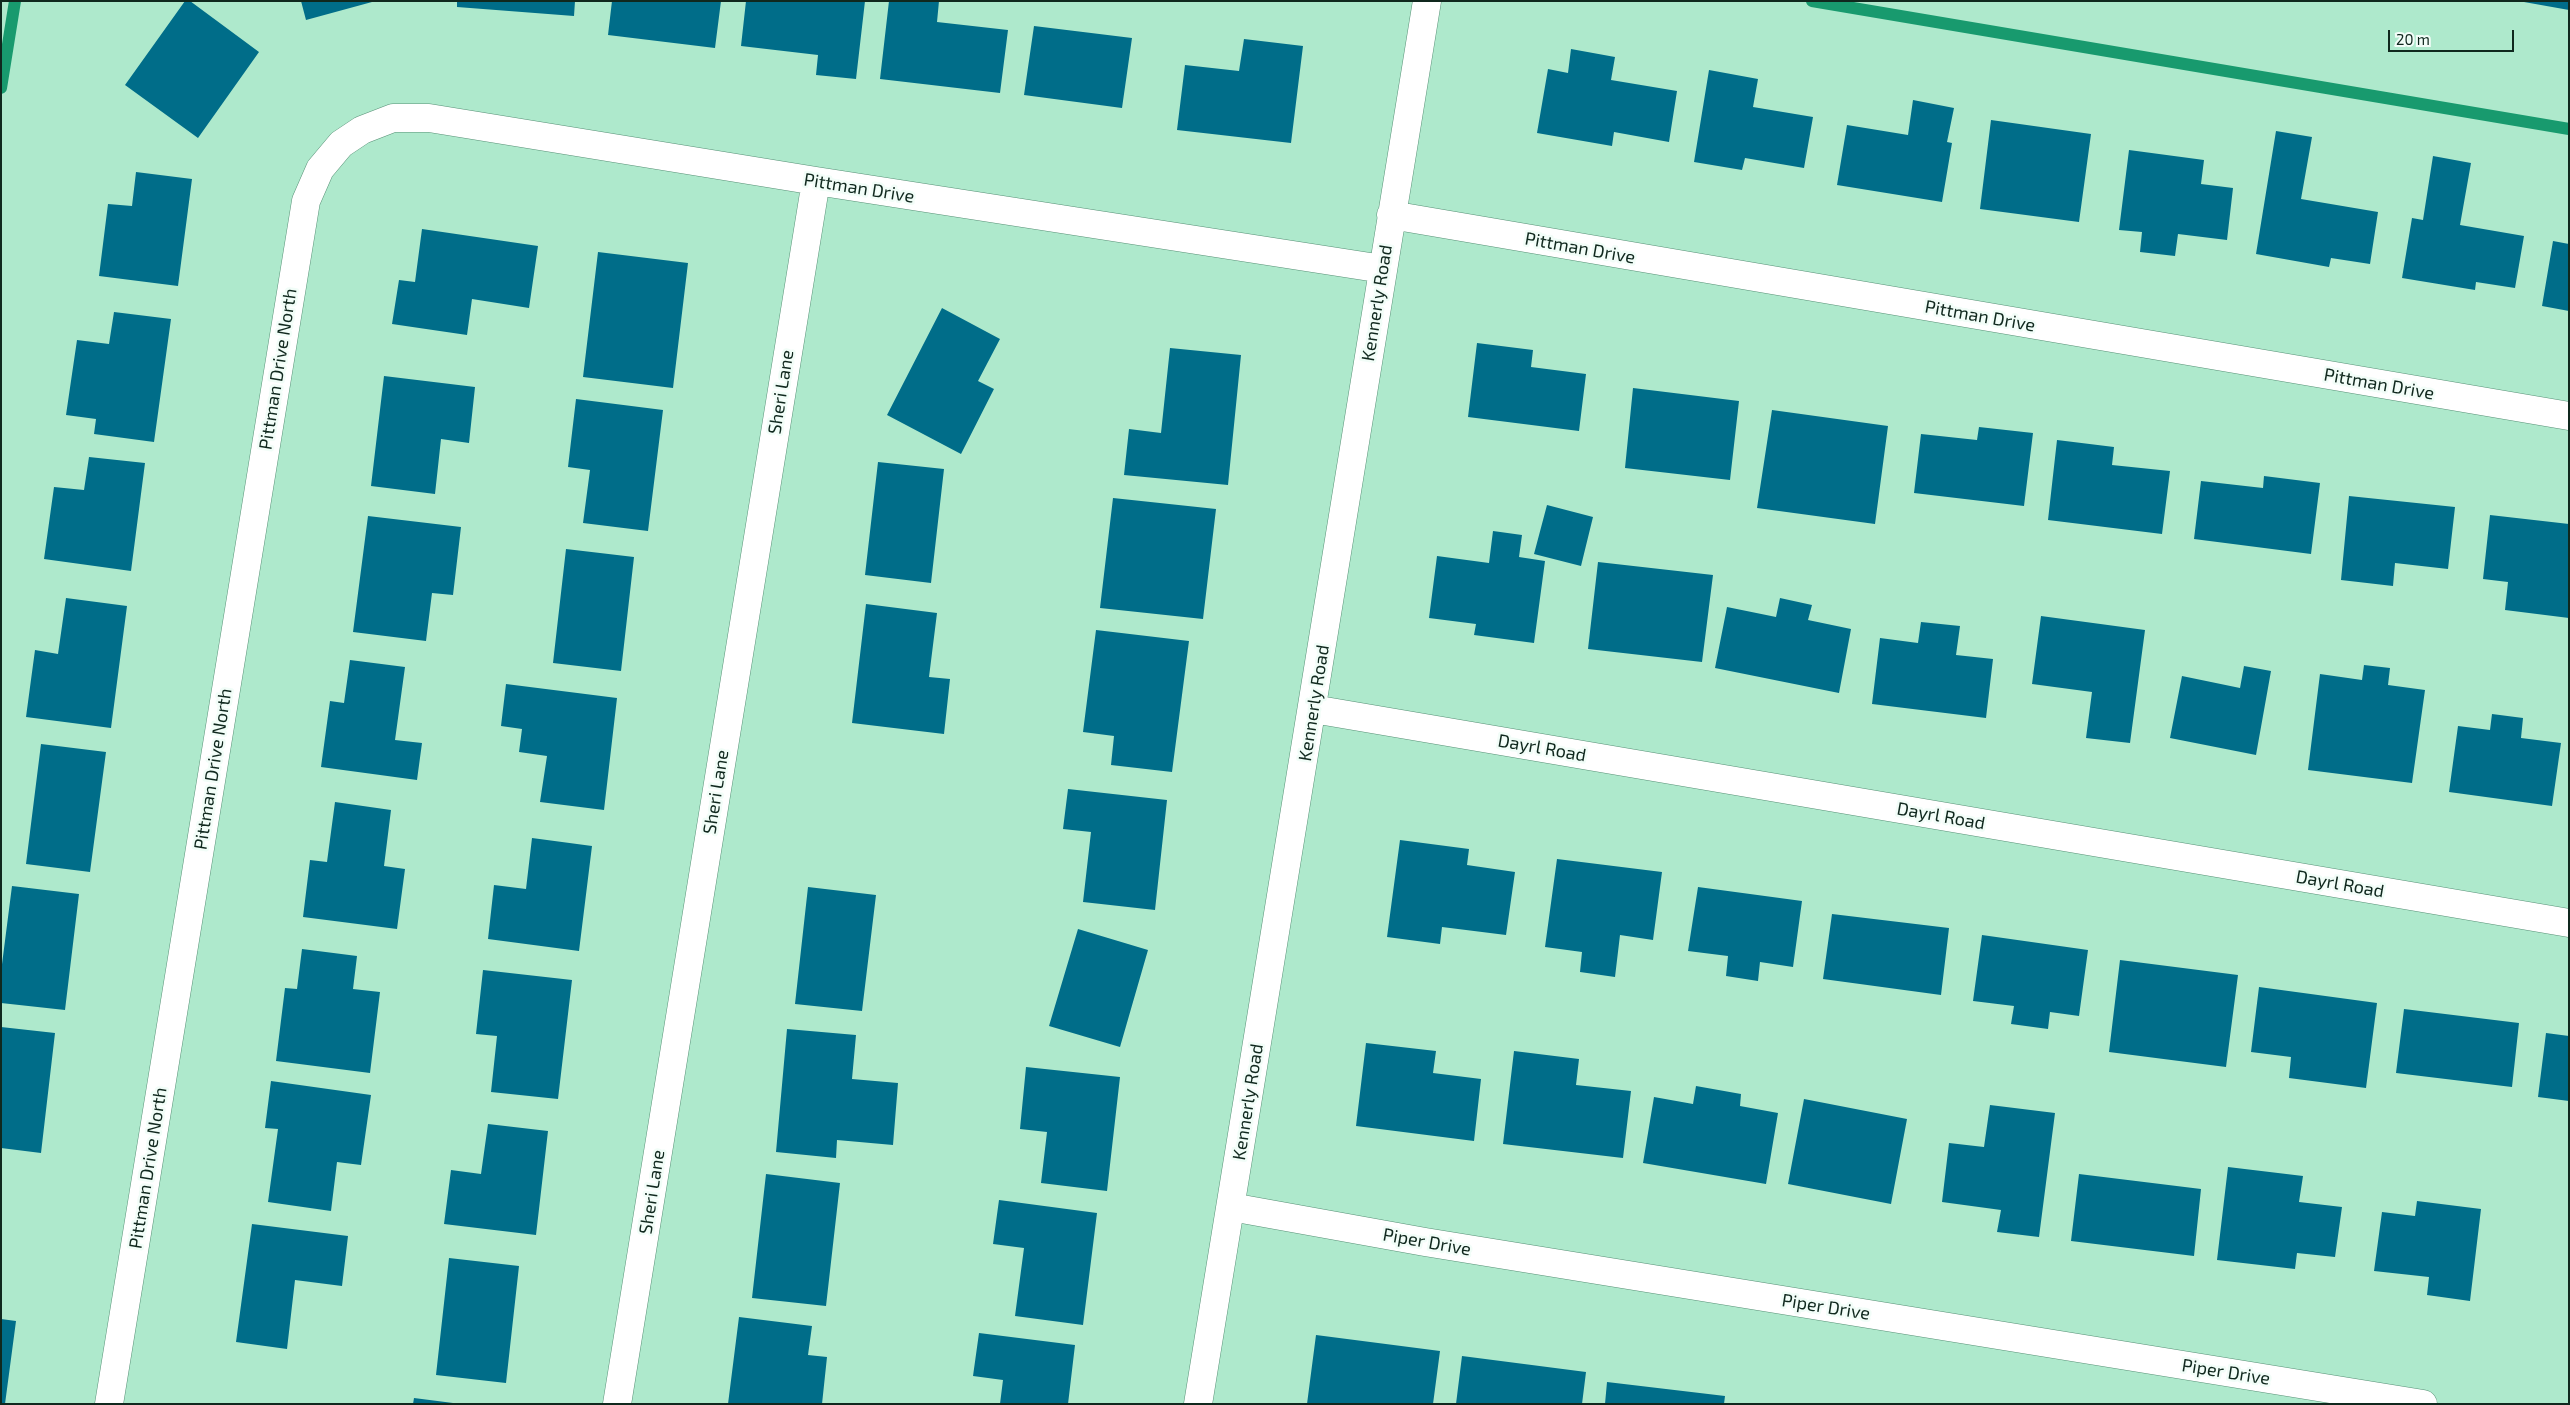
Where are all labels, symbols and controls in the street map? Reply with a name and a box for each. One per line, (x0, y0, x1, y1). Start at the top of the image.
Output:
scale bar (2390, 20, 2516, 52)
text: 20 m (2396, 30, 2430, 48)
street label: Pittman Drive (802, 169, 916, 207)
street label: Pittman Drive (1523, 228, 1637, 268)
street label: Kennerly Road (1357, 243, 1397, 363)
street label: Pittman Drive North (255, 287, 301, 451)
street label: Pittman Drive (1923, 296, 2037, 336)
street label: Sheri Lane (764, 348, 798, 436)
street label: Pittman Drive (2322, 364, 2436, 404)
street label: Kennerly Road (1294, 643, 1334, 763)
street label: Pittman Drive North (190, 687, 236, 851)
street label: Dayrl Road (1496, 730, 1588, 766)
street label: Sheri Lane (699, 748, 733, 836)
street label: Dayrl Road (1895, 798, 1987, 834)
street label: Dayrl Road (2294, 866, 2386, 902)
street label: Kennerly Road (1228, 1042, 1268, 1162)
street label: Pittman Drive North (125, 1086, 171, 1250)
street label: Sheri Lane (635, 1148, 669, 1236)
street label: Piper Drive (1381, 1224, 1473, 1260)
street label: Piper Drive (1780, 1289, 1872, 1325)
street label: Piper Drive (2180, 1354, 2272, 1390)

